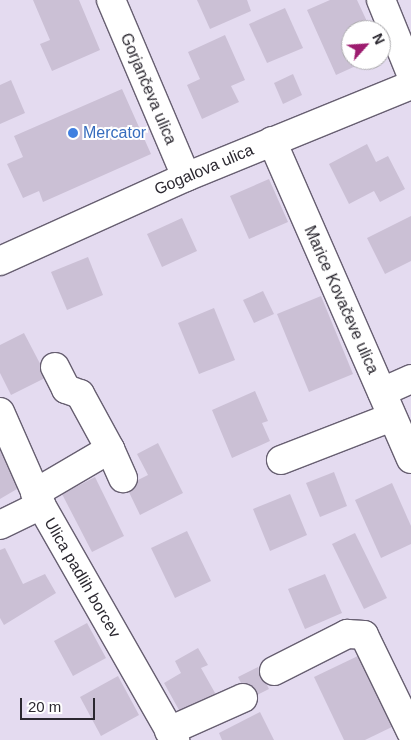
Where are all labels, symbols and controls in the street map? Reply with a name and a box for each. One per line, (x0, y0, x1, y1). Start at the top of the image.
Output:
north arrow (341, 20, 391, 70)
street label: Gorjančeva ulica (116, 30, 180, 148)
text: N (369, 31, 388, 47)
place label: Mercator (83, 123, 146, 143)
marker: Mercator (67, 127, 79, 139)
street label: Gogalova ulica (152, 140, 256, 200)
street label: Marice Kovačeve ulica (300, 223, 382, 377)
street label: Ulica padlih borcev (40, 515, 124, 641)
scale bar (22, 688, 98, 720)
text: 20 m (28, 698, 61, 715)

